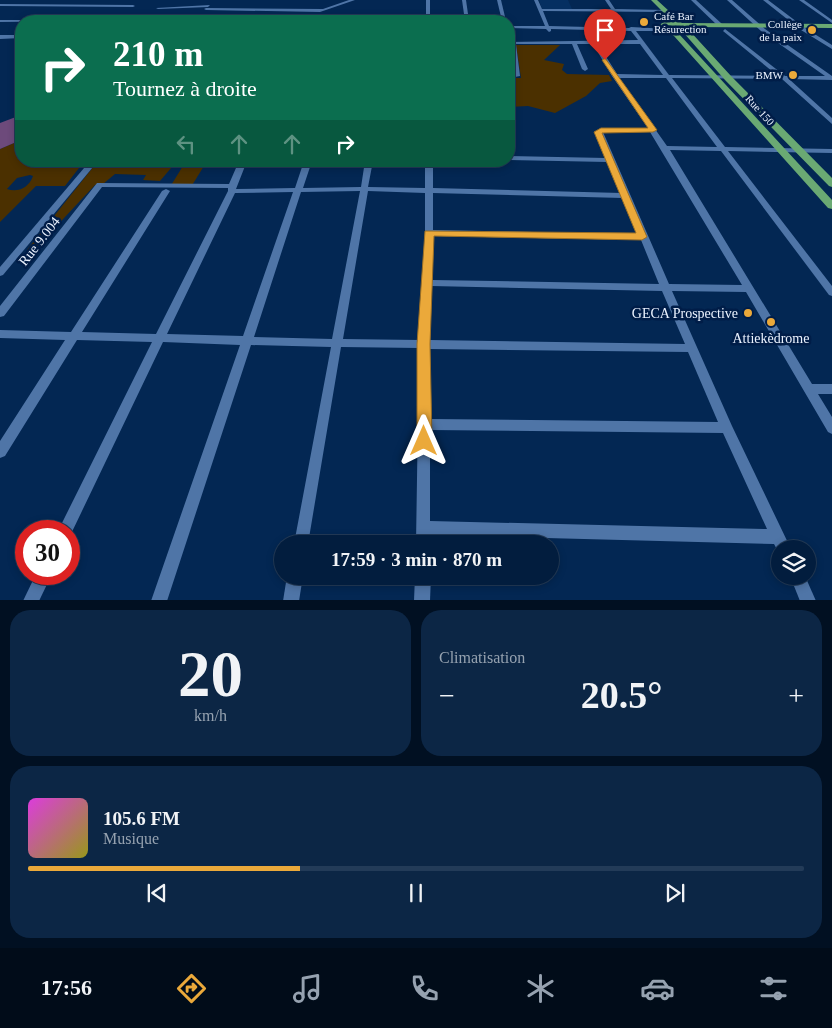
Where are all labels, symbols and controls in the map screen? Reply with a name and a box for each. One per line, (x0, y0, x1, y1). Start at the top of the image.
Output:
pin (584, 9, 626, 60)
place label: Café Bar Résurection (654, 10, 707, 35)
icon: arrive (591, 16, 619, 44)
marker: Café Bar Résurection (638, 16, 650, 28)
place label: Collège de la paix (759, 18, 802, 43)
marker: Collège de la paix (806, 24, 818, 36)
icon: right (30, 35, 95, 100)
text: 210 m (113, 35, 203, 74)
place label: BMW (756, 69, 784, 81)
marker: BMW (787, 69, 799, 81)
text: Tournez à droite (113, 76, 257, 101)
street label: Rue 150 (743, 92, 777, 128)
icon: left (172, 130, 200, 158)
icon: ahead (225, 130, 253, 158)
icon: ahead (278, 130, 306, 158)
icon: right (331, 130, 359, 158)
street label: Rue 9.004 (16, 214, 63, 269)
place label: GECA Prospective (632, 306, 738, 321)
marker: GECA Prospective (742, 307, 754, 319)
marker: Attiekèdrome (765, 316, 777, 328)
place label: Attiekèdrome (733, 331, 809, 346)
position arrow (397, 414, 449, 466)
speed limit sign: 30 (15, 520, 80, 585)
map controls (771, 540, 816, 585)
button: layers (771, 540, 816, 585)
text: 17:59 · 3 min · 870 m (331, 549, 502, 570)
text: 20 (178, 638, 243, 710)
text: Climatisation (439, 649, 525, 666)
text: 20.5° (581, 674, 662, 716)
text: − (439, 680, 455, 711)
text: + (788, 680, 804, 711)
text: km/h (194, 707, 227, 724)
text: 105.6 FM (103, 808, 180, 829)
text: Musique (103, 830, 159, 847)
icon: previous (143, 879, 171, 907)
icon: pause (402, 879, 430, 907)
icon: next (661, 879, 689, 907)
icon: directions (174, 971, 209, 1006)
icon: music (290, 971, 325, 1006)
icon: phone (407, 971, 442, 1006)
icon: climate (523, 971, 558, 1006)
icon: car (640, 971, 675, 1006)
icon: filters (756, 971, 791, 1006)
text: 17:56 (41, 975, 92, 1000)

